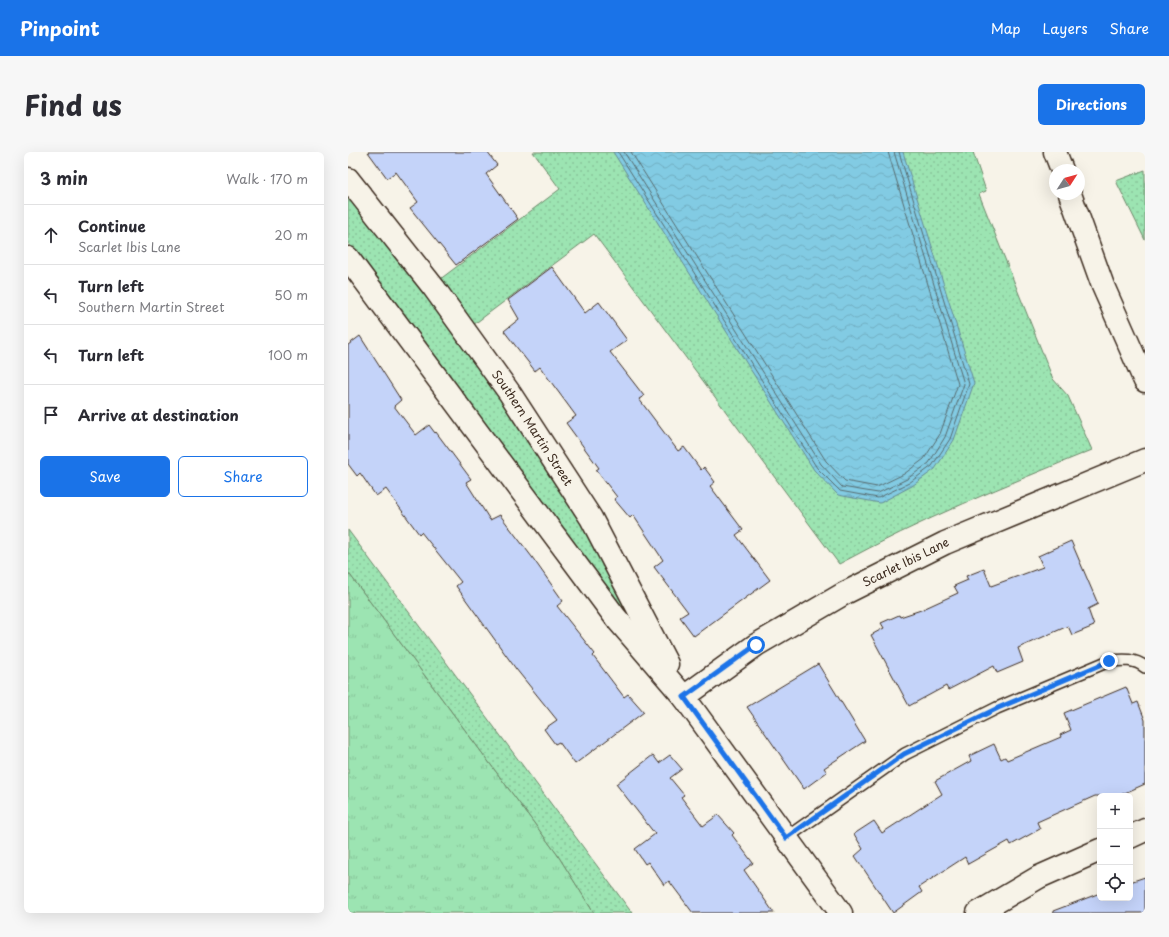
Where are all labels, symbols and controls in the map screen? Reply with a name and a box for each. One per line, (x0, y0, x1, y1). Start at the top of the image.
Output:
text: Pinpoint (20, 14, 100, 42)
text: Map (991, 18, 1021, 39)
text: Layers (1043, 18, 1088, 39)
text: Share (1110, 18, 1149, 39)
text: Find us (24, 83, 122, 126)
button: Directions (1038, 84, 1145, 125)
north arrow (1049, 164, 1085, 200)
text: 3 min (40, 165, 88, 191)
text: Walk · 170 m (226, 169, 308, 188)
text: Continue (78, 214, 146, 237)
icon: ahead (40, 224, 62, 246)
text: 20 m (274, 225, 308, 244)
text: Scarlet Ibis Lane (78, 237, 181, 256)
text: Turn left (78, 274, 144, 297)
icon: left (40, 284, 62, 306)
text: 50 m (274, 285, 308, 304)
text: Southern Martin Street (78, 297, 224, 316)
text: Turn left (78, 343, 144, 366)
icon: left (40, 344, 62, 366)
text: 100 m (268, 345, 308, 364)
street label: Southern Martin Street (488, 366, 578, 489)
text: Arrive at destination (78, 403, 239, 426)
icon: arrive (40, 404, 62, 426)
button: Save (40, 456, 170, 497)
button: Share (178, 456, 308, 497)
street label: Scarlet Ibis Lane (859, 532, 951, 591)
route start (747, 636, 765, 654)
route end (1100, 652, 1118, 670)
map controls (1097, 793, 1133, 901)
button: + (1097, 793, 1133, 829)
button: − (1097, 829, 1133, 865)
button: locate (1097, 865, 1133, 901)

